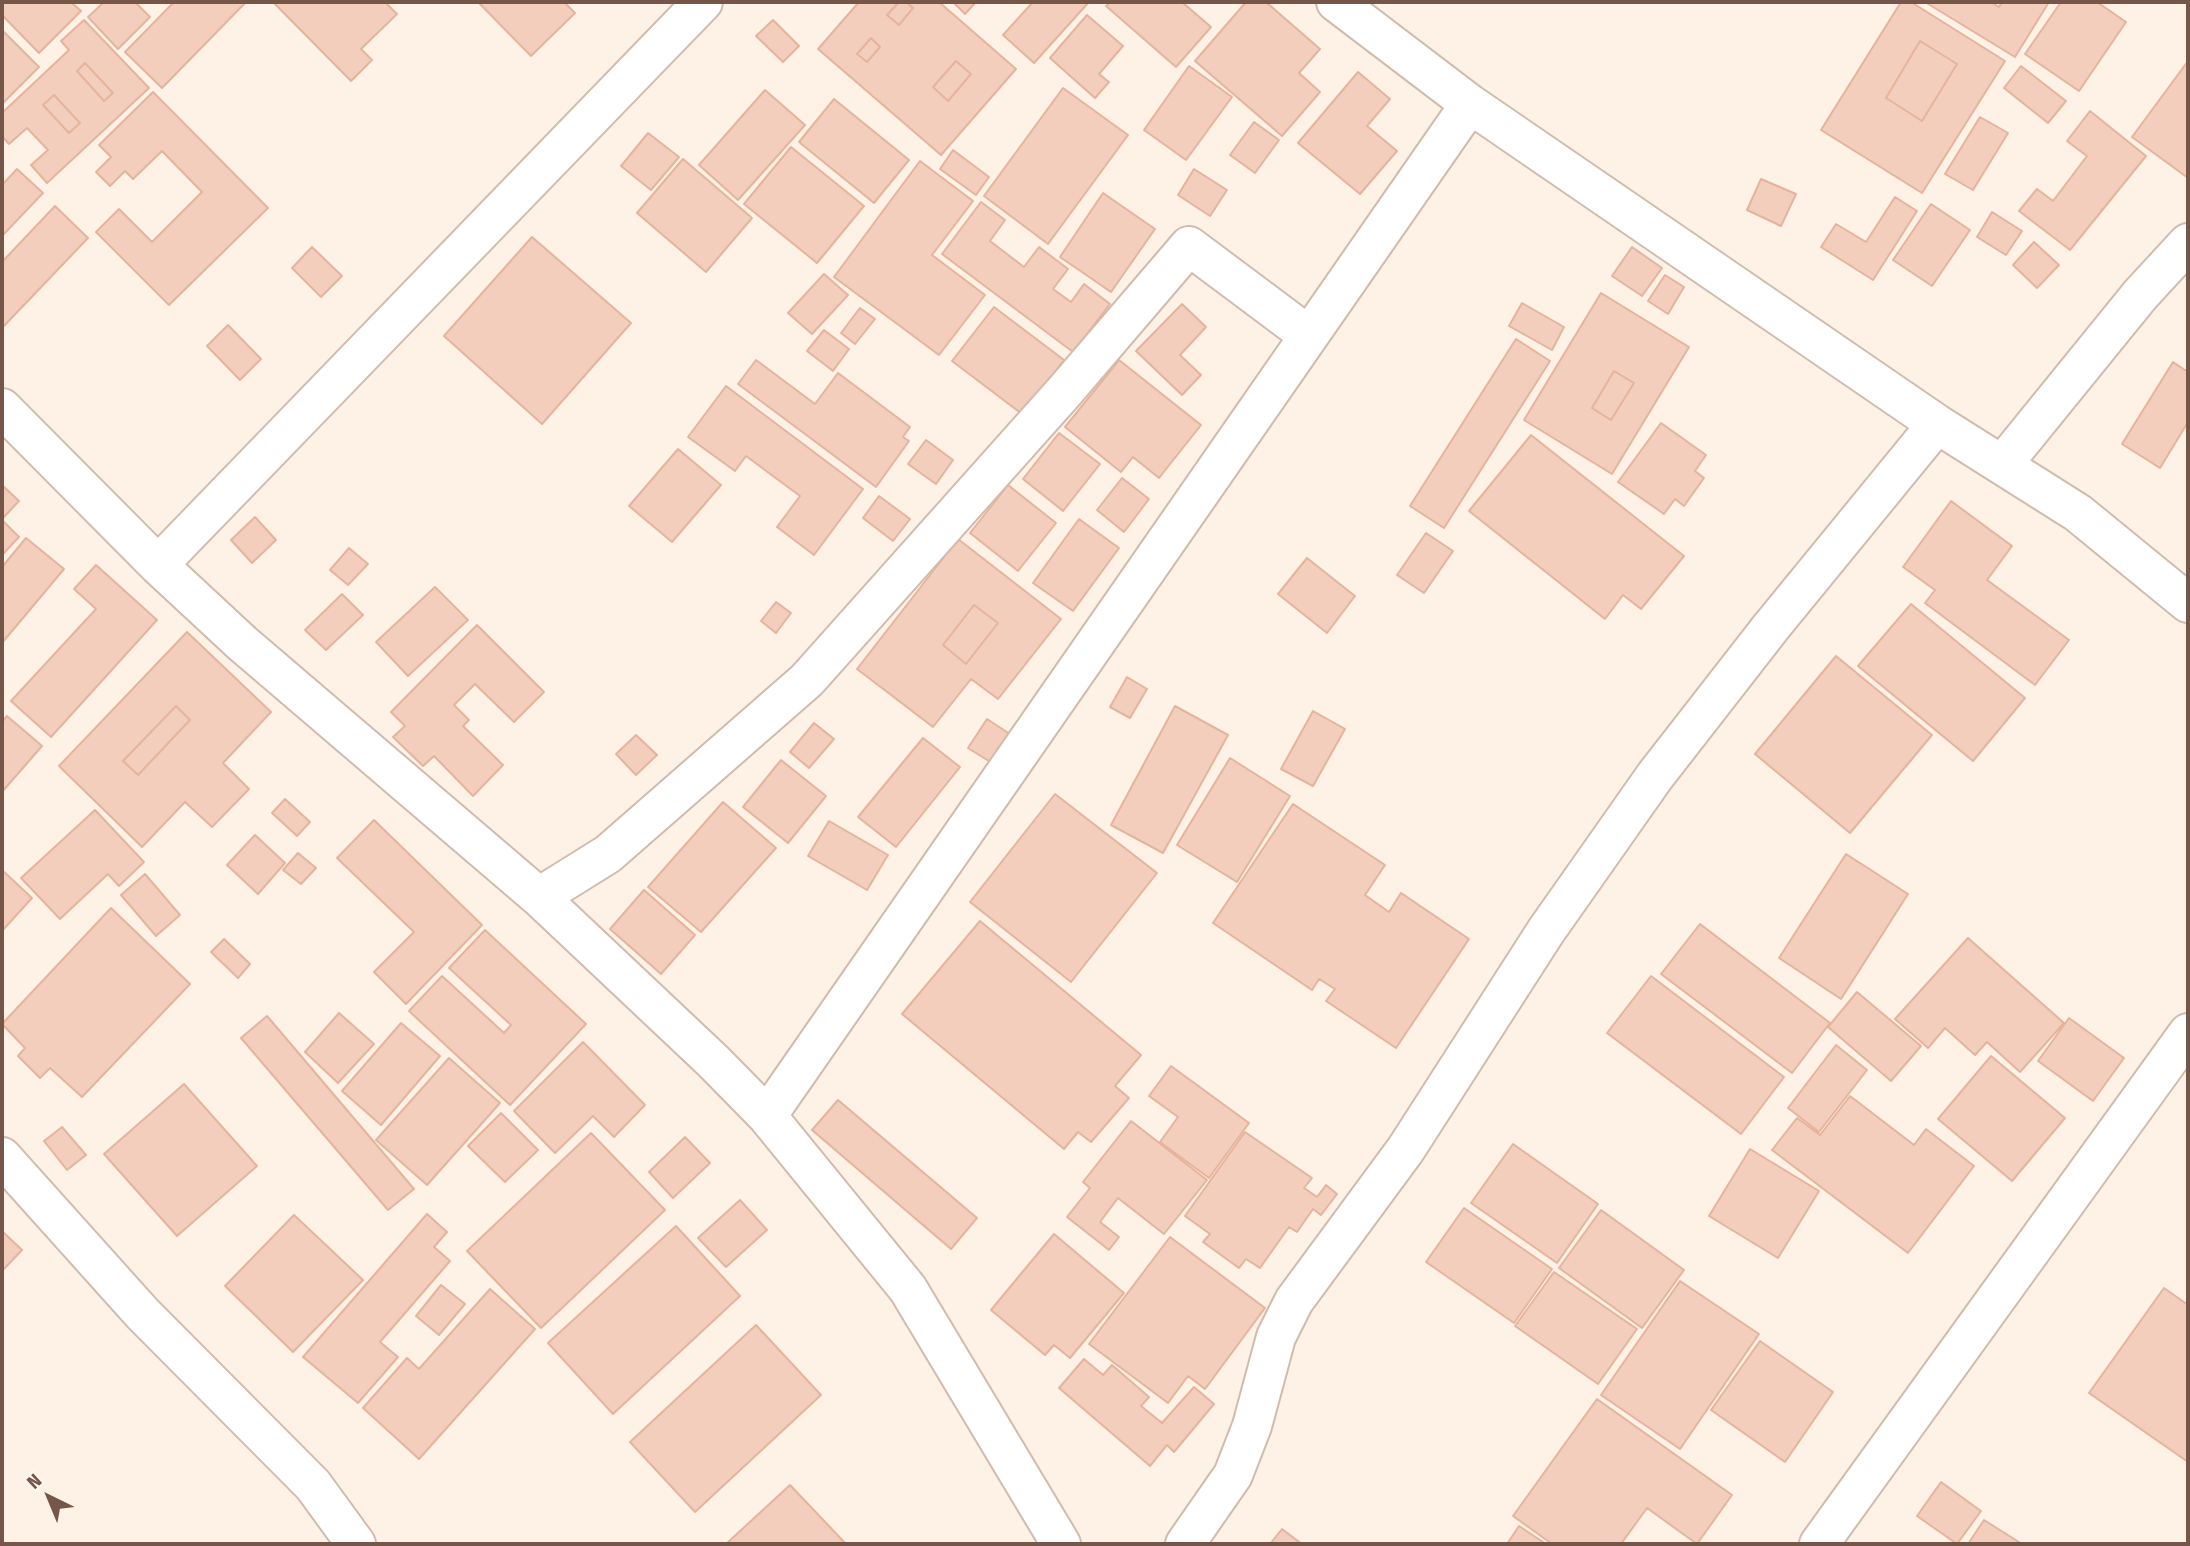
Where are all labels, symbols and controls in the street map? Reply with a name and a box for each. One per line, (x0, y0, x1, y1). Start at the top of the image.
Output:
north arrow (14, 1462, 84, 1532)
text: N (22, 1469, 46, 1494)

